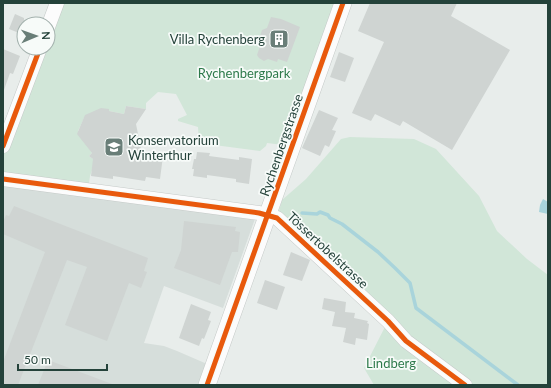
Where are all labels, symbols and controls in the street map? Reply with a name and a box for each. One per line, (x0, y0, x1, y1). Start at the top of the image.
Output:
north arrow (16, 16, 56, 56)
building icon: Villa Rychenberg (268, 28, 290, 50)
text: N (40, 31, 53, 40)
place label: Villa Rychenberg (170, 31, 265, 47)
park label: Rychenbergpark (198, 65, 291, 81)
street label: Rychenbergstrasse (256, 92, 306, 198)
place label: Konservatorium Winterthur (128, 132, 219, 163)
school or university icon: Konservatorium Winterthur (103, 136, 125, 158)
street label: Tössertobelstrasse (284, 208, 372, 292)
scale bar (18, 346, 107, 372)
text: 50 m (24, 352, 51, 367)
park label: Lindberg (366, 355, 416, 371)

